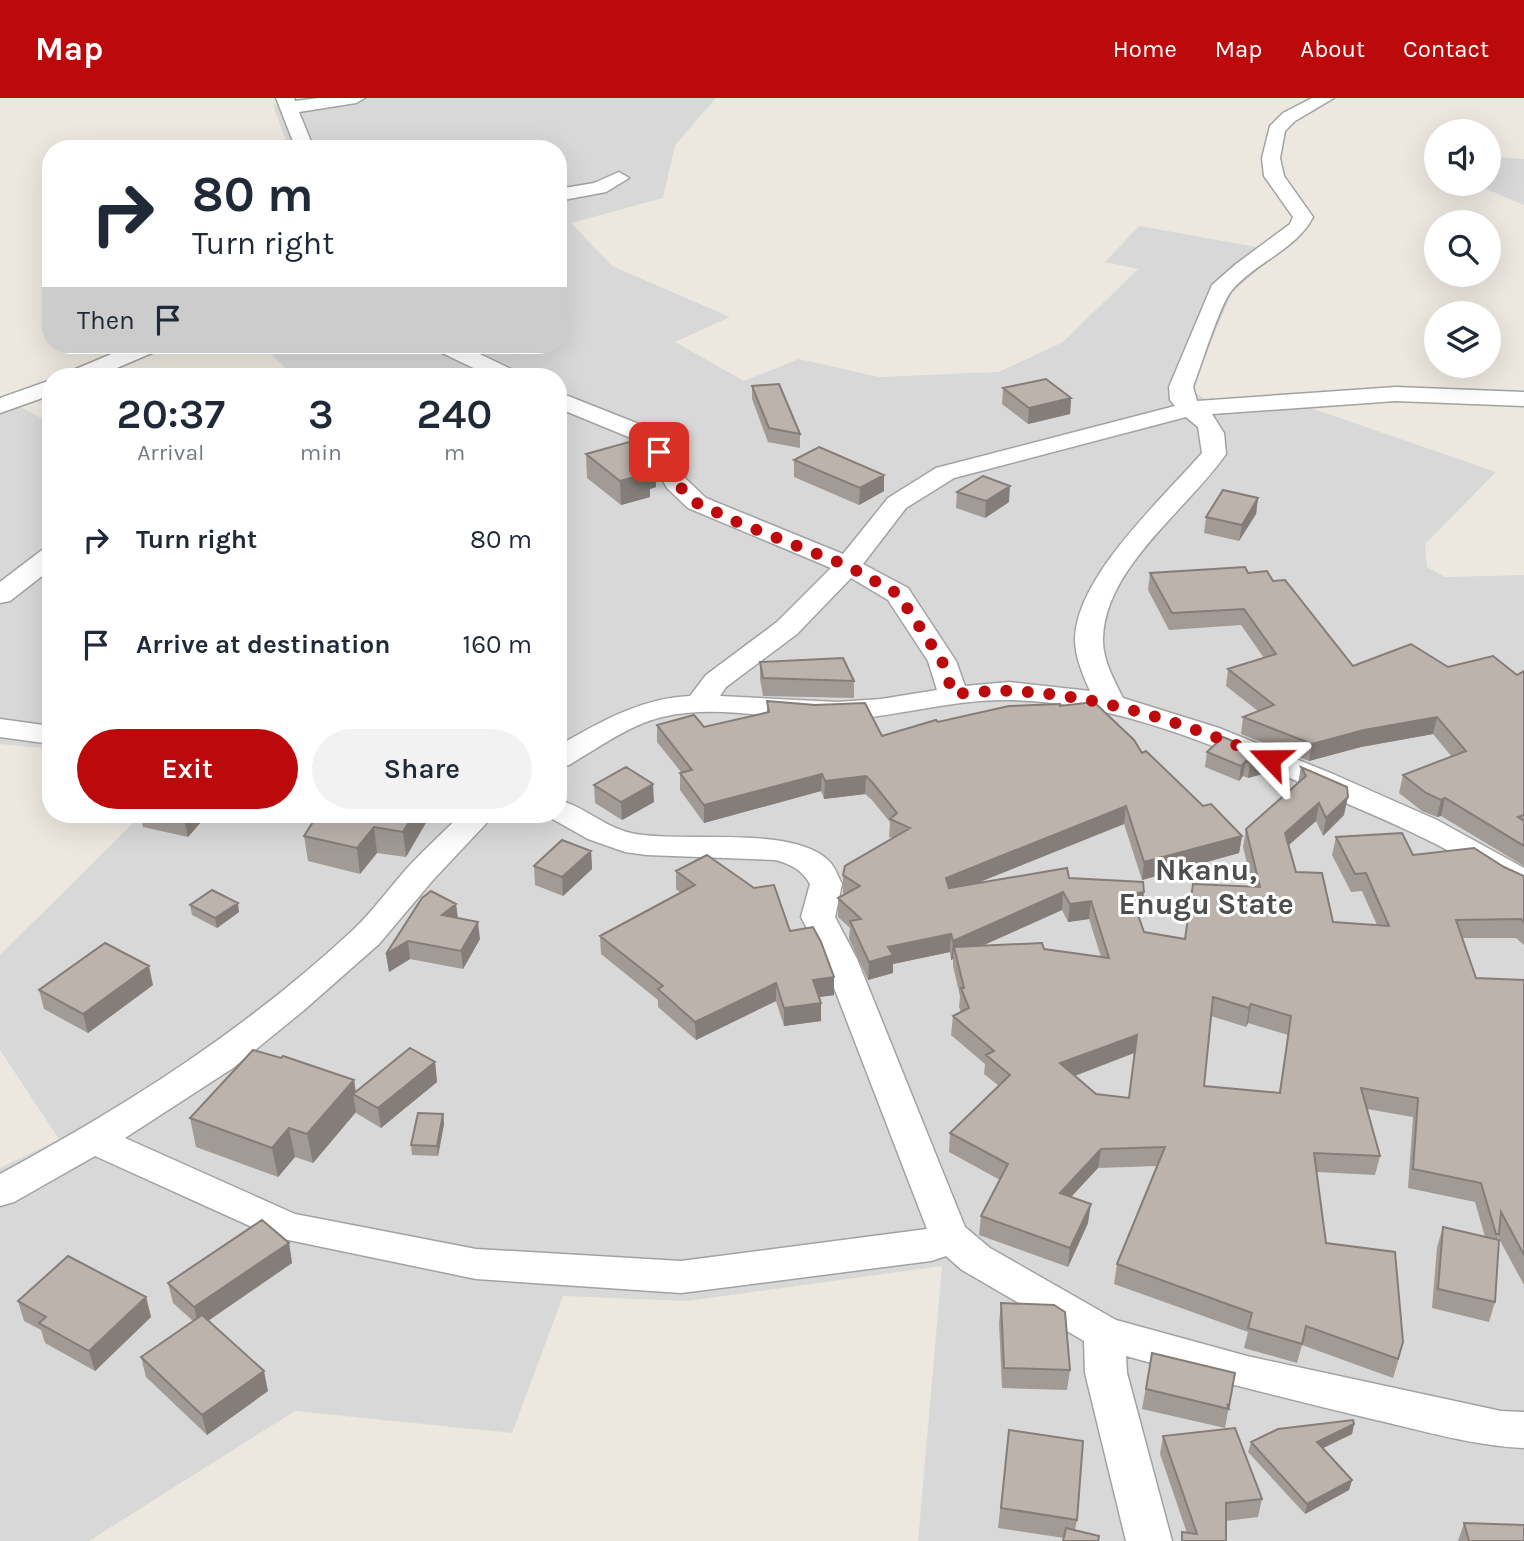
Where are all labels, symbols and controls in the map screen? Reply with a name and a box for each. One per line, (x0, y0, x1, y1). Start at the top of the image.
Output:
text: Map (35, 30, 103, 68)
text: Home (1113, 35, 1177, 63)
text: Map (1215, 35, 1262, 63)
text: About (1300, 35, 1365, 63)
text: Contact (1403, 35, 1489, 63)
map controls (1424, 119, 1501, 378)
button: sound (1424, 119, 1501, 196)
text: 80 m (192, 166, 314, 223)
icon: right (77, 168, 168, 259)
button: search (1424, 210, 1501, 287)
text: Turn right (192, 225, 334, 262)
icon: arrive (149, 301, 187, 339)
button: layers (1424, 301, 1501, 378)
text: Then (77, 305, 135, 336)
text: 20:37 (117, 389, 225, 439)
text: 3 (308, 389, 334, 439)
text: 240 (417, 389, 492, 439)
pin (629, 422, 689, 482)
icon: arrive (640, 433, 678, 471)
text: Arrival (137, 439, 205, 466)
text: min (300, 439, 342, 466)
text: m (444, 439, 465, 466)
icon: right (77, 521, 115, 559)
text: Turn right (136, 524, 257, 555)
text: 80 m (470, 524, 532, 555)
icon: arrive (77, 626, 115, 664)
text: Arrive at destination (136, 629, 390, 660)
text: 160 m (463, 629, 532, 660)
position arrow (1233, 722, 1307, 796)
button: Exit (77, 729, 298, 809)
button: Share (312, 729, 532, 809)
district label: Nkanu, Enugu State (1118, 852, 1294, 922)

